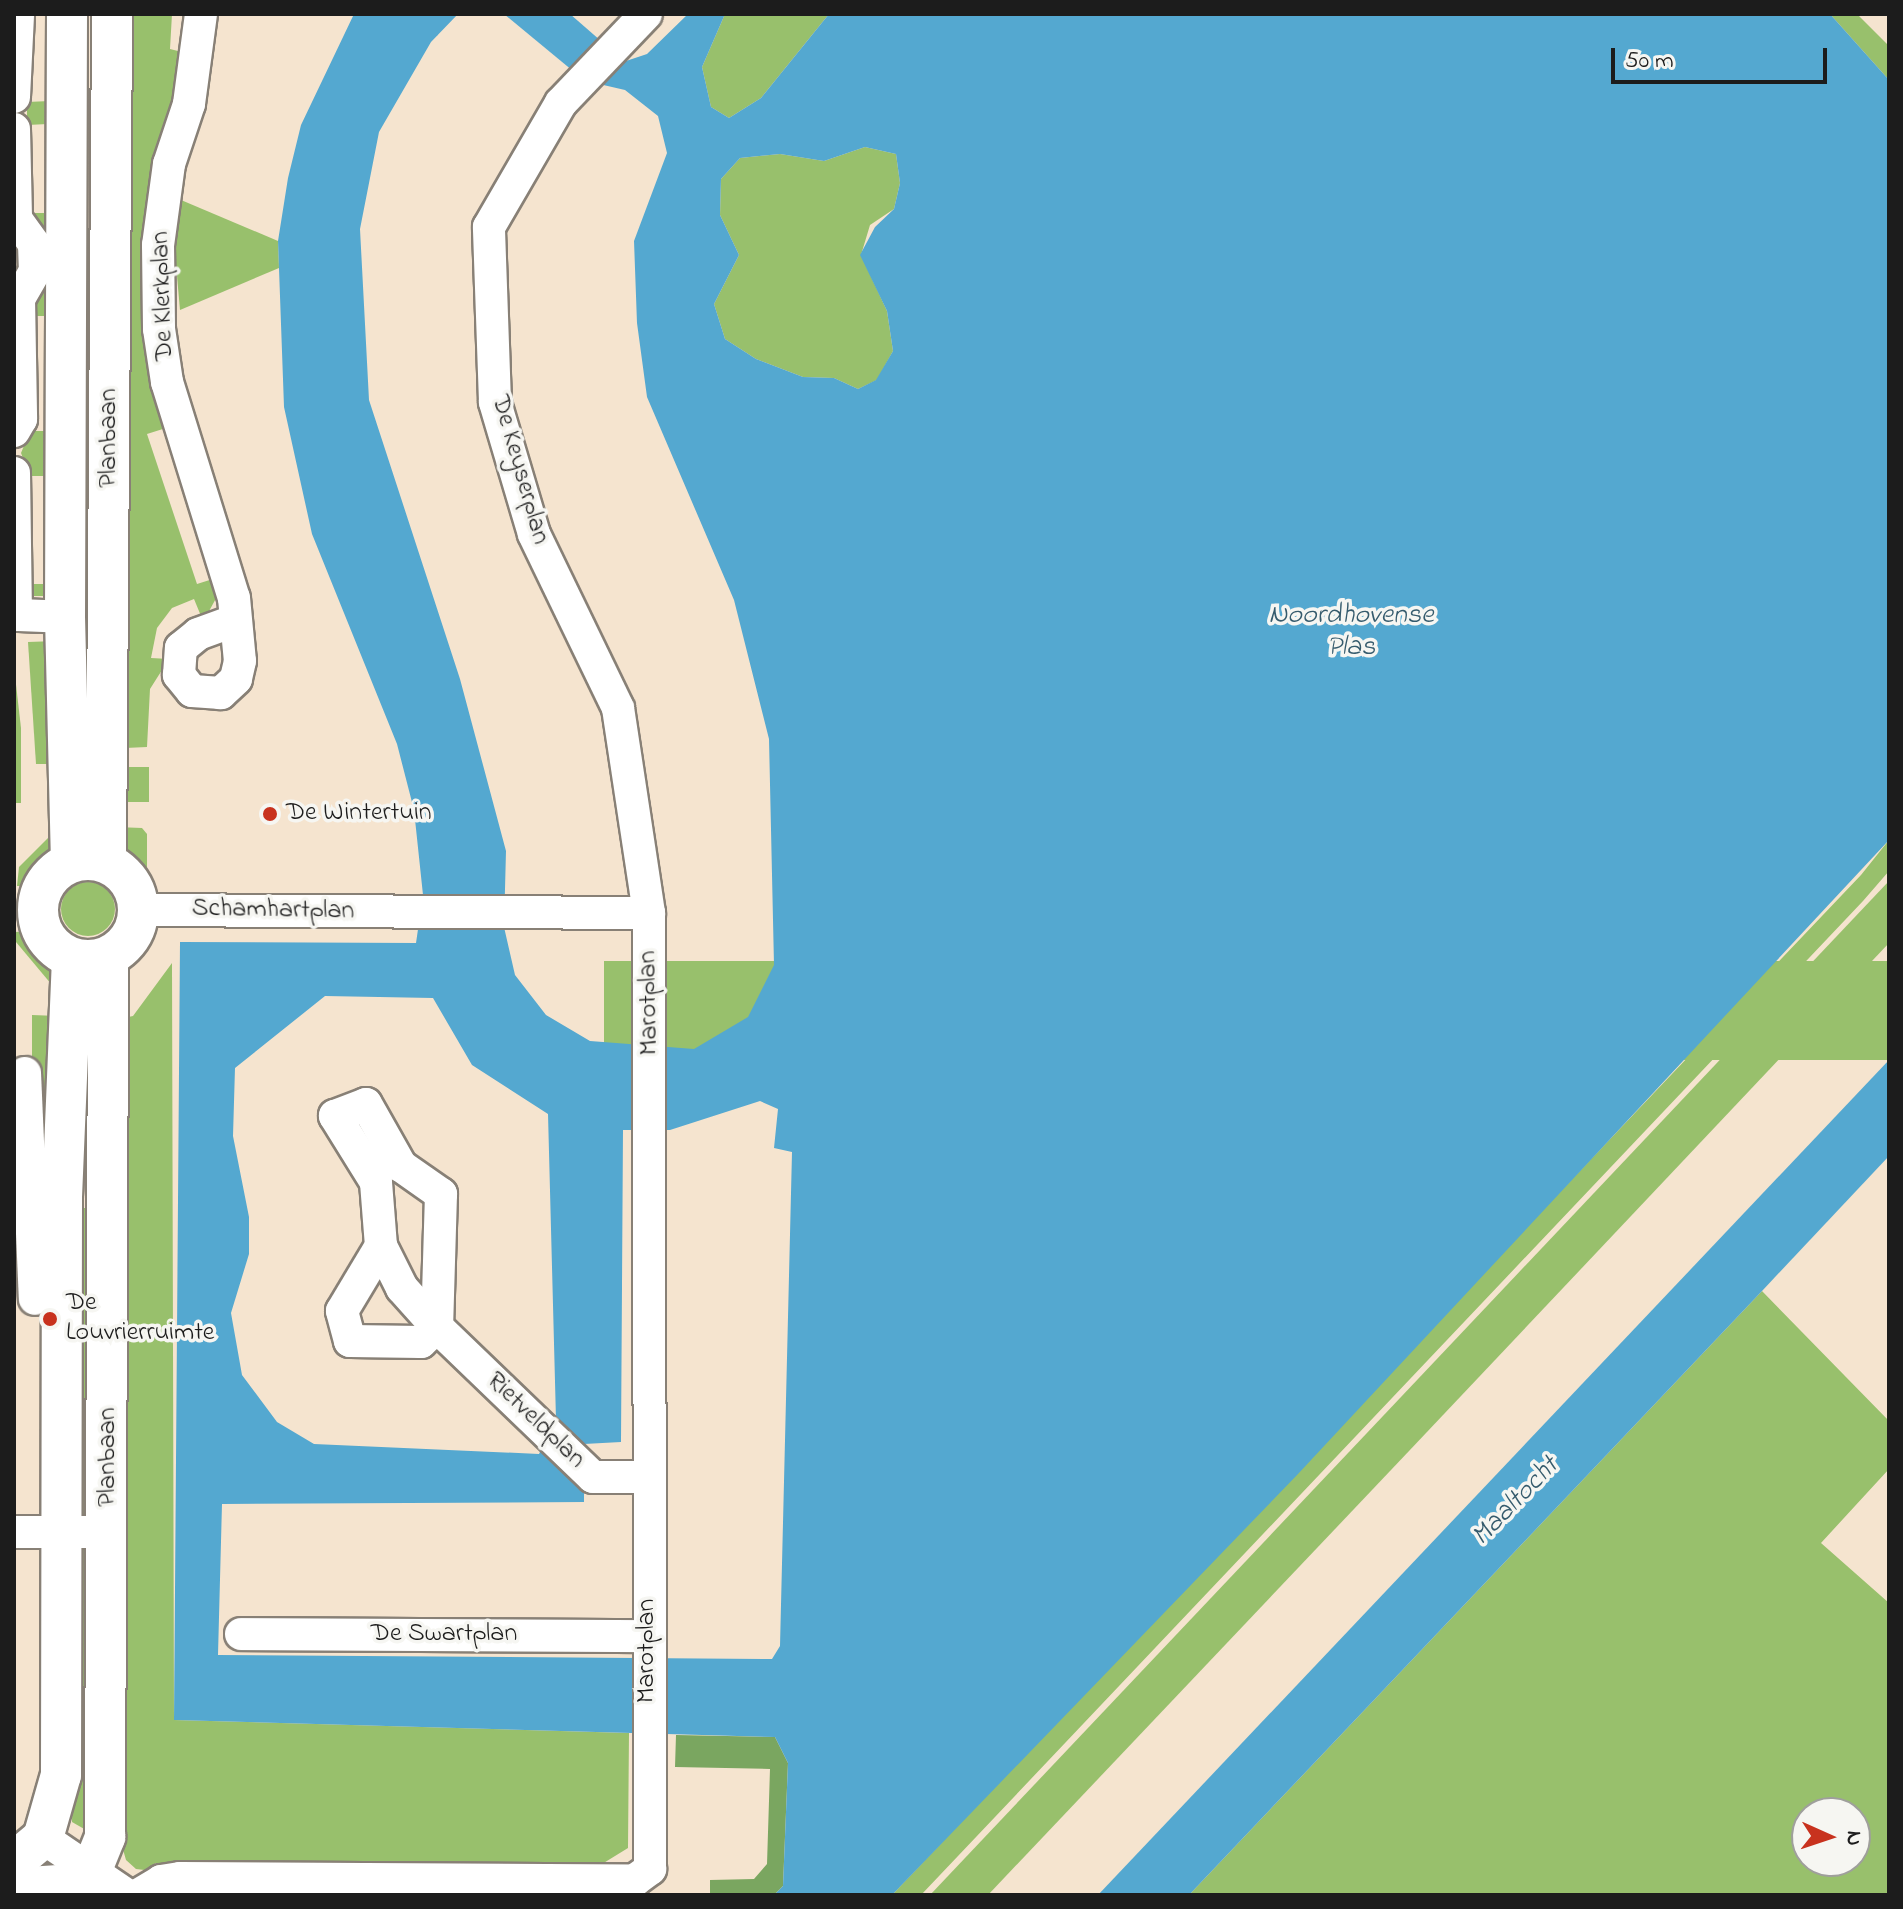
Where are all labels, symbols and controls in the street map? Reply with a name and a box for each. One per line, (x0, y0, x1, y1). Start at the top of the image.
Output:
scale bar (1615, 32, 1831, 82)
text: 50 m (1625, 44, 1674, 79)
street label: De Klerkplan (146, 231, 182, 361)
street label: Planbaan (94, 388, 126, 488)
street label: De Keyserplan (483, 392, 555, 548)
water label: Noordhovense Plas (1268, 599, 1434, 665)
place label: De Wintertuin (286, 798, 432, 830)
marker: De Wintertuin (261, 805, 279, 823)
street label: Schamhartplan (191, 894, 355, 928)
street label: Marotplan (633, 950, 667, 1056)
place label: De Louvrierruimte (66, 1288, 215, 1350)
marker: De Louvrierruimte (41, 1310, 59, 1328)
street label: Rietveldplan (479, 1366, 591, 1476)
street label: Planbaan (93, 1407, 125, 1507)
water label: Maaltocht (1465, 1450, 1567, 1554)
street label: Marotplan (632, 1599, 664, 1703)
street label: De Swartplan (371, 1619, 517, 1651)
north arrow (1791, 1797, 1871, 1877)
text: N (1837, 1830, 1869, 1846)

